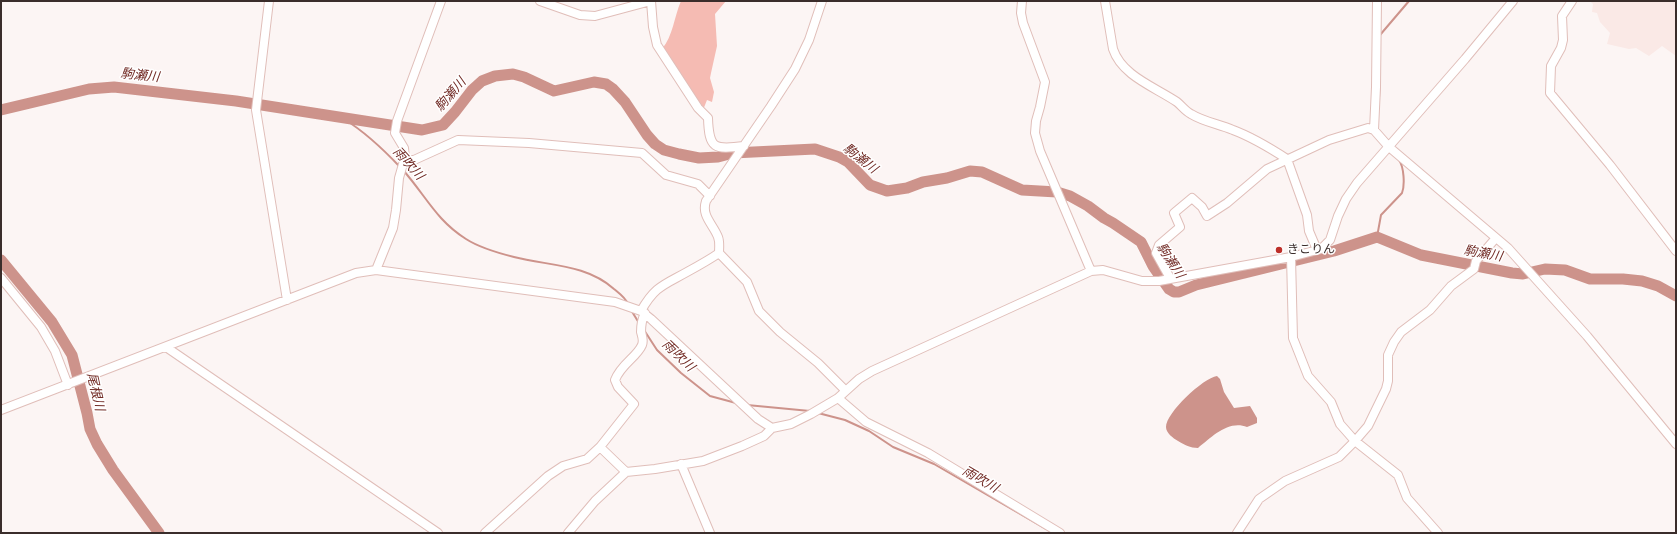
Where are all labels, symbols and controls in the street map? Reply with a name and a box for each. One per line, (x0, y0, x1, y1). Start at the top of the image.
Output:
water label: 駒瀬川 (120, 66, 160, 86)
water label: 駒瀬川 (432, 75, 470, 115)
water label: 駒瀬川 (840, 141, 880, 177)
water label: 雨吹川 (389, 144, 427, 184)
water label: 駒瀬川 (1153, 240, 1187, 282)
place label: きこりん (1287, 243, 1335, 257)
water label: 駒瀬川 (1462, 243, 1504, 265)
marker: きこりん (1274, 245, 1284, 255)
water label: 雨吹川 (659, 337, 697, 375)
water label: 尾根川 (83, 371, 107, 413)
water label: 雨吹川 (959, 463, 1001, 497)

